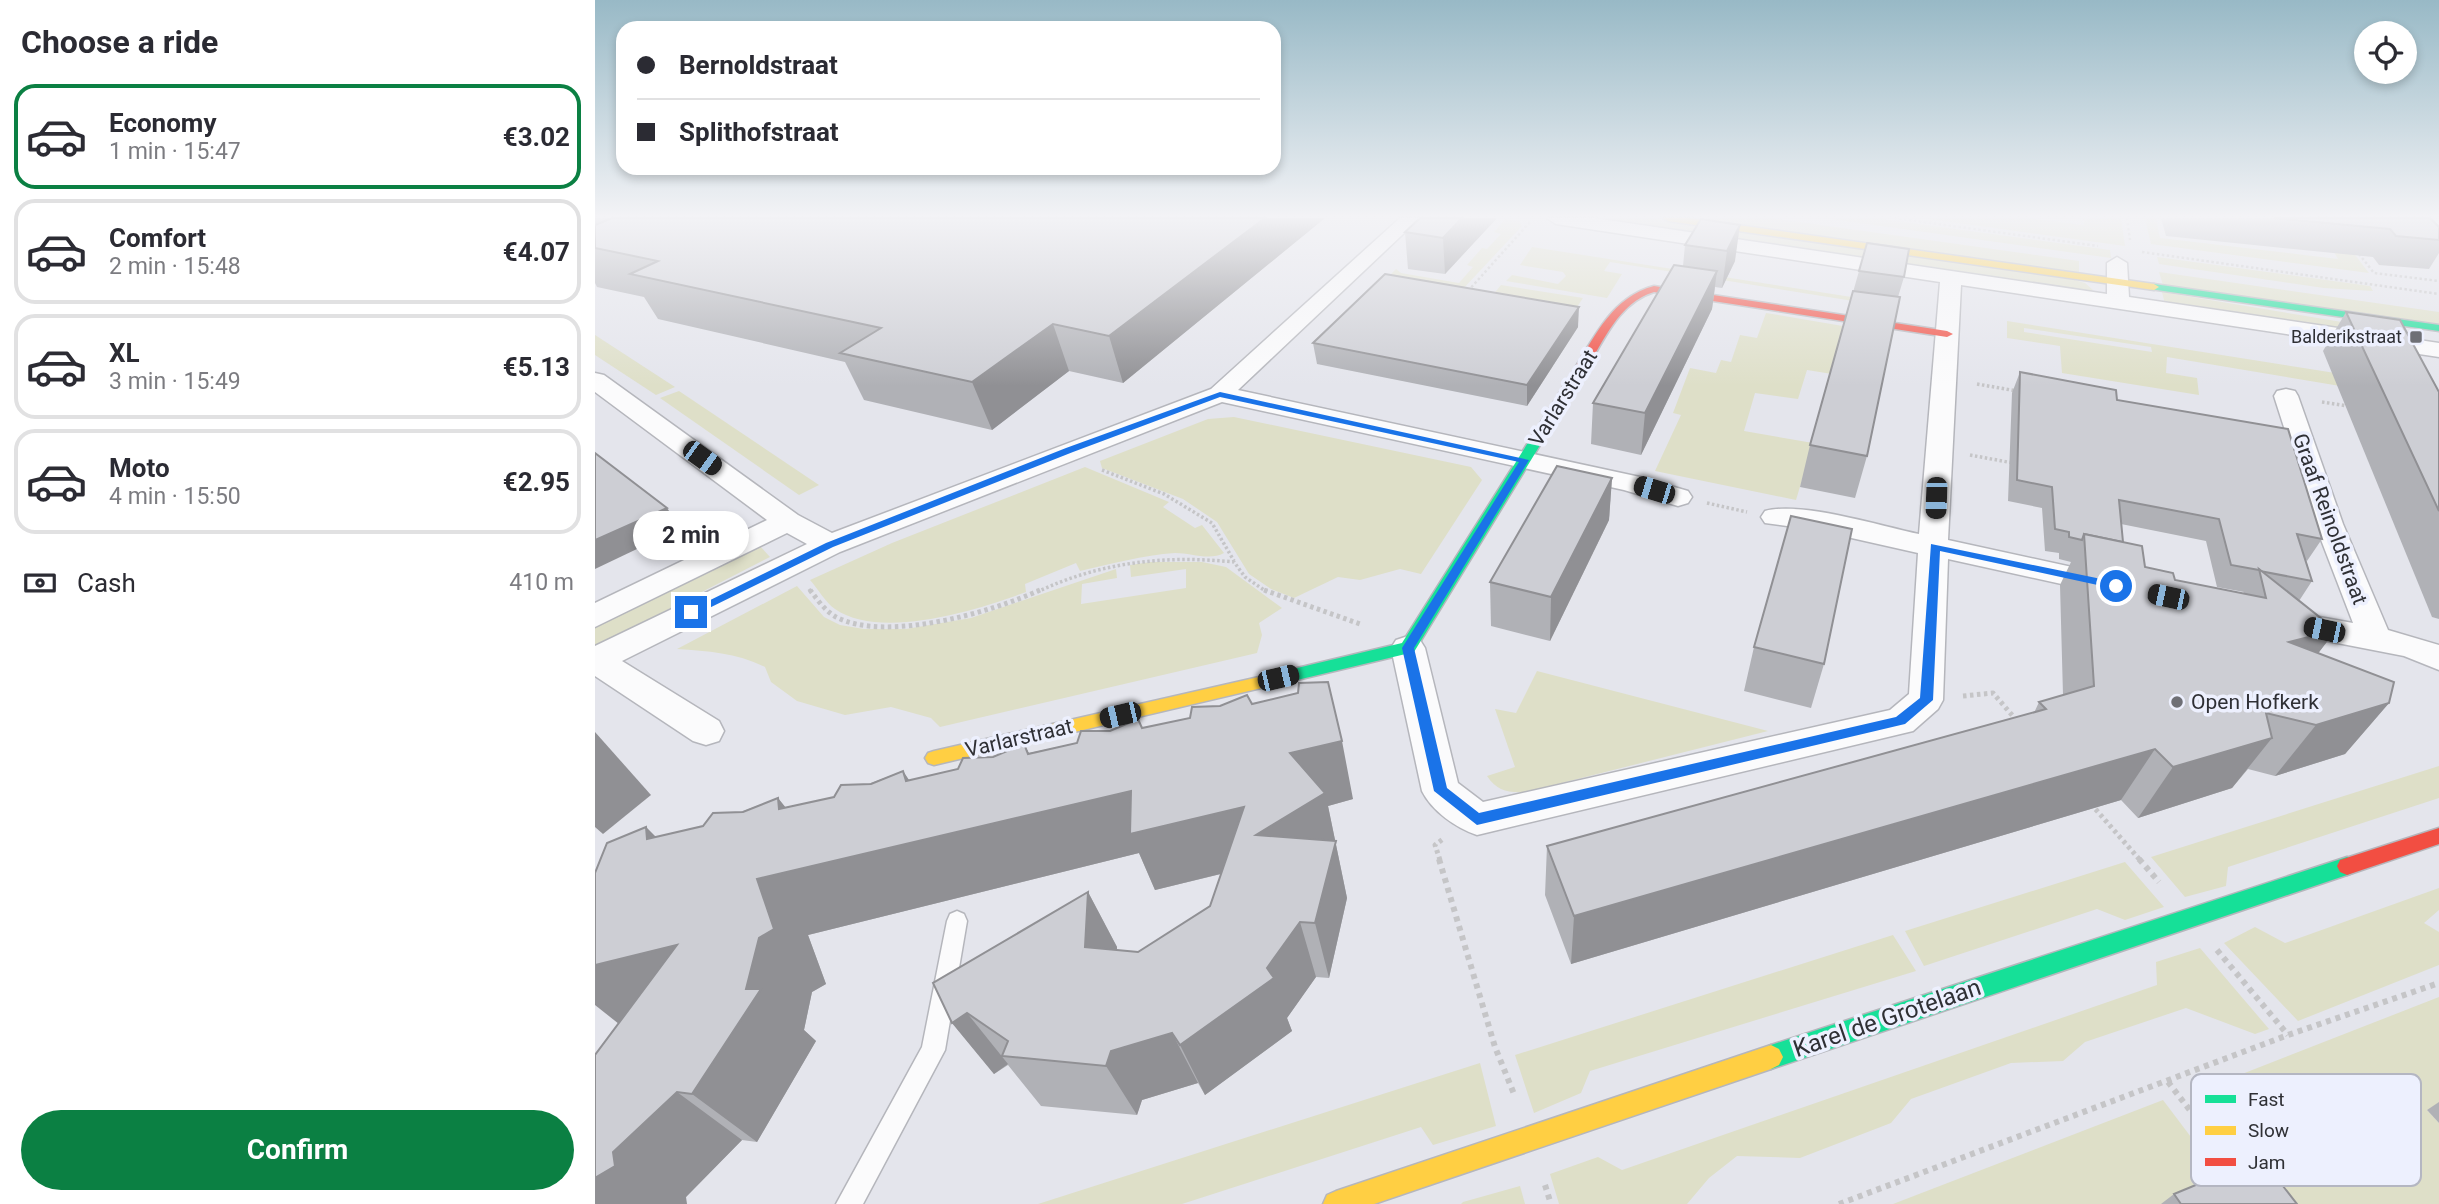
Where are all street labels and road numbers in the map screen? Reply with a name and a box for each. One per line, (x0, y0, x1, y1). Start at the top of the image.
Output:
street label: Varlarstraat (1524, 345, 1602, 451)
street label: Graaf Reinoldstraat (2288, 430, 2372, 608)
street label: Varlarstraat (963, 714, 1075, 762)
street label: Karel de Grotelaan (1790, 973, 1984, 1063)

